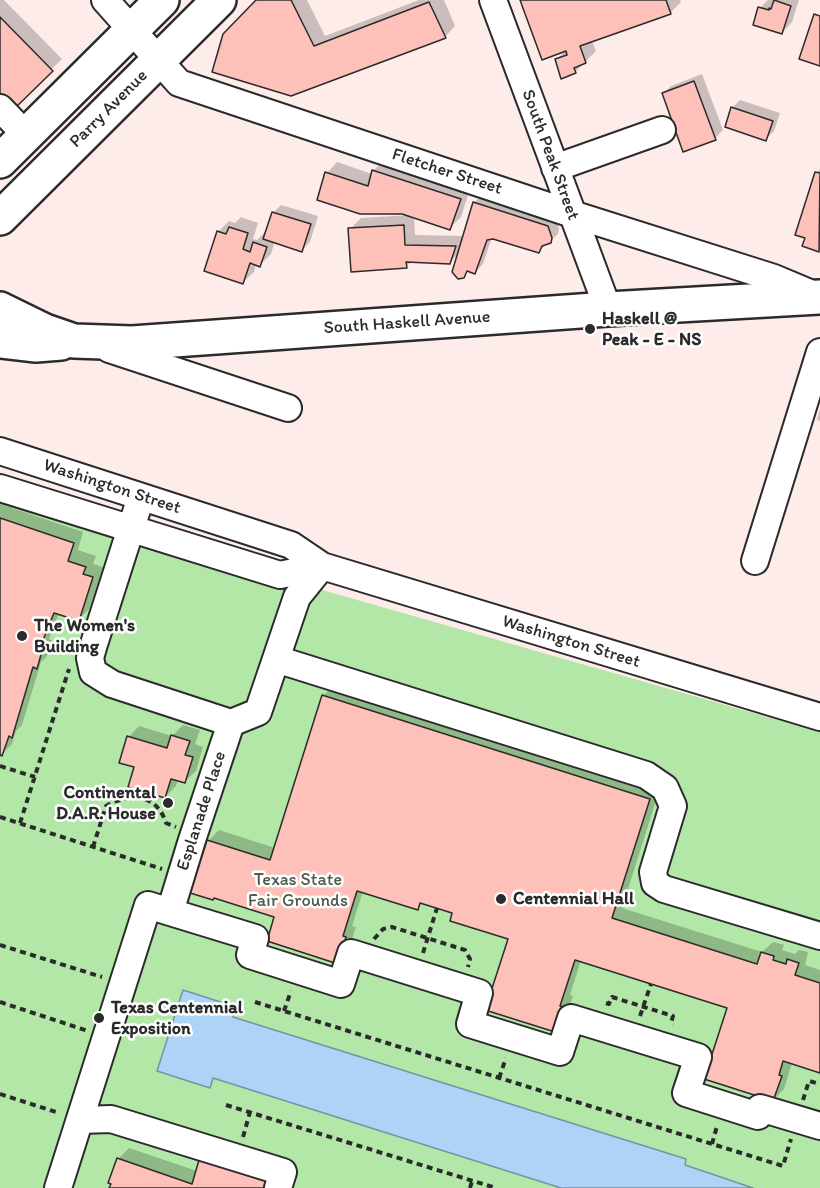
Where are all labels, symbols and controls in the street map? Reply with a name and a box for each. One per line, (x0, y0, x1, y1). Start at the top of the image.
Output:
street label: Parry Avenue (65, 65, 153, 153)
street label: South Peak Street (516, 87, 584, 223)
street label: Fletcher Street (389, 144, 505, 200)
street label: South Haskell Avenue (323, 306, 491, 340)
place label: Haskell @ Peak - E - NS (602, 308, 701, 350)
marker: Haskell @ Peak - E - NS (583, 322, 597, 336)
street label: Washington Street (41, 455, 183, 519)
street label: Washington Street (499, 611, 643, 673)
place label: The Women's Building (34, 615, 135, 658)
marker: The Women's Building (15, 629, 29, 643)
street label: Esplanade Place (173, 749, 231, 873)
place label: Continental D.A.R. House (56, 782, 156, 824)
marker: Continental D.A.R. House (161, 796, 175, 810)
park label: Texas State Fair Grounds (248, 869, 348, 912)
place label: Centennial Hall (513, 888, 634, 910)
marker: Centennial Hall (494, 892, 508, 906)
place label: Texas Centennial Exposition (111, 997, 243, 1040)
marker: Texas Centennial Exposition (92, 1011, 106, 1025)

